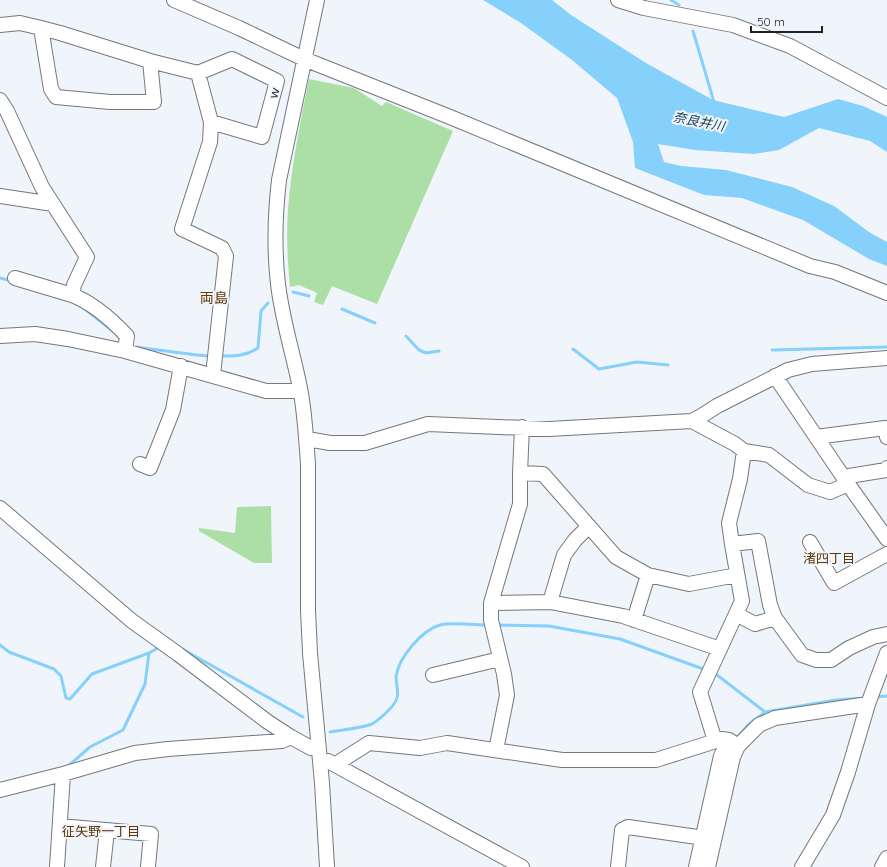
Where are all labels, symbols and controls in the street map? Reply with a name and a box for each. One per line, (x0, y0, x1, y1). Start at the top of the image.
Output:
scale bar (751, 8, 822, 34)
text: 50 m (757, 14, 785, 29)
street label: ｗ (265, 85, 283, 101)
water label: 奈良井川 (672, 108, 728, 134)
district label: 両島 (200, 289, 228, 307)
district label: 渚四丁目 (803, 550, 855, 566)
district label: 征矢野一丁目 (62, 823, 140, 839)

